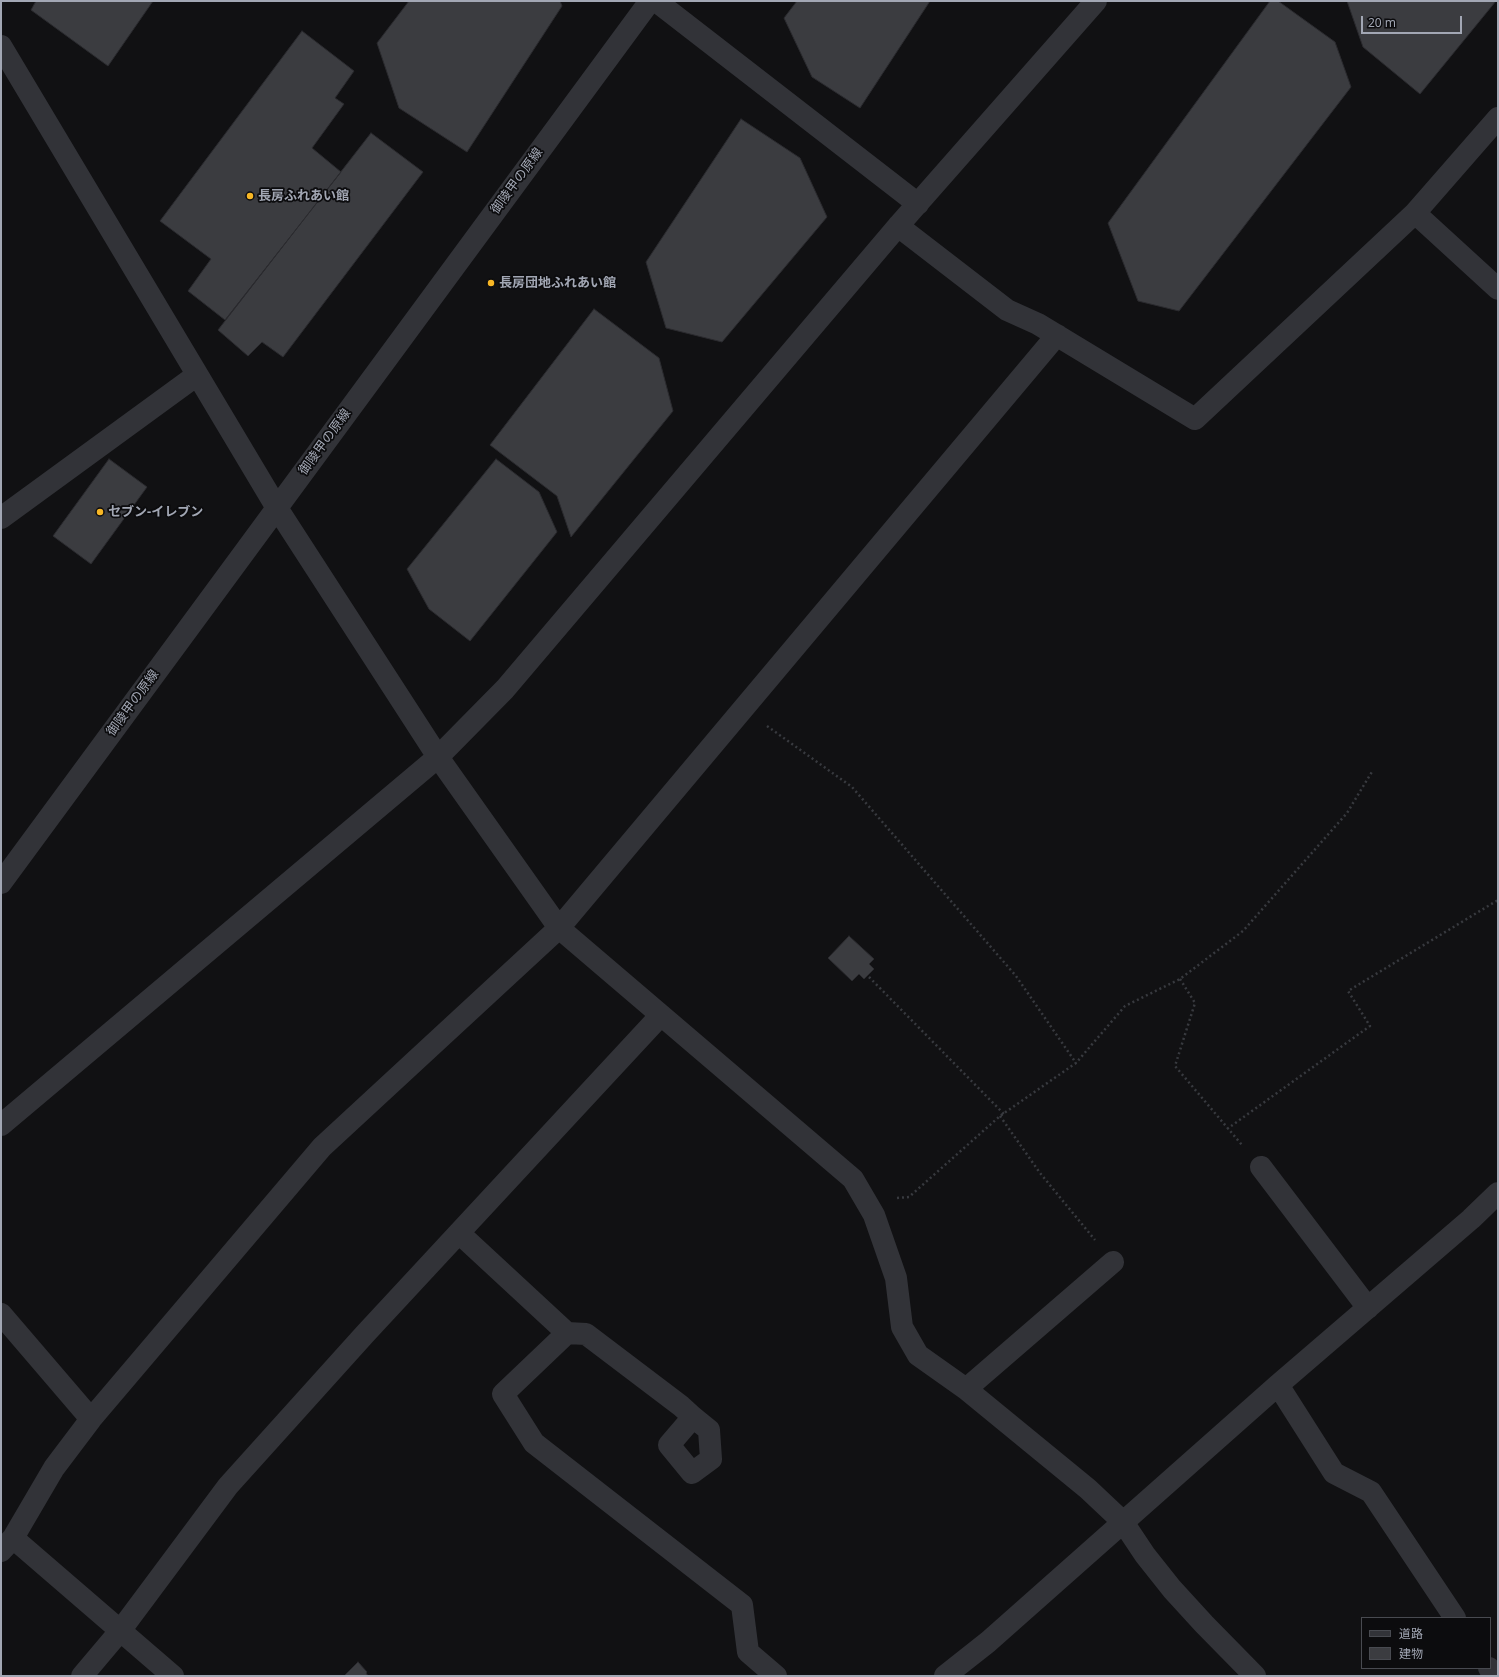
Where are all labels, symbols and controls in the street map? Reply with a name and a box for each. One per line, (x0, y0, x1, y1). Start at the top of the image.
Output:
scale bar (1363, 8, 1464, 34)
text: 20 m (1368, 14, 1396, 31)
street label: 御陵甲の原線 (488, 145, 546, 217)
place label: 長房ふれあい館 (258, 188, 349, 204)
marker: 長房ふれあい館 (245, 191, 255, 201)
place label: 長房団地ふれあい館 (499, 275, 616, 291)
marker: 長房団地ふれあい館 (486, 278, 496, 288)
street label: 御陵甲の原線 (296, 406, 354, 478)
place label: セブン-イレブン (108, 504, 203, 520)
marker: セブン-イレブン (95, 507, 105, 517)
street label: 御陵甲の原線 (104, 667, 162, 739)
legend (1361, 1617, 1491, 1669)
text: 道路 (1399, 1625, 1423, 1642)
text: 建物 (1399, 1645, 1423, 1662)

